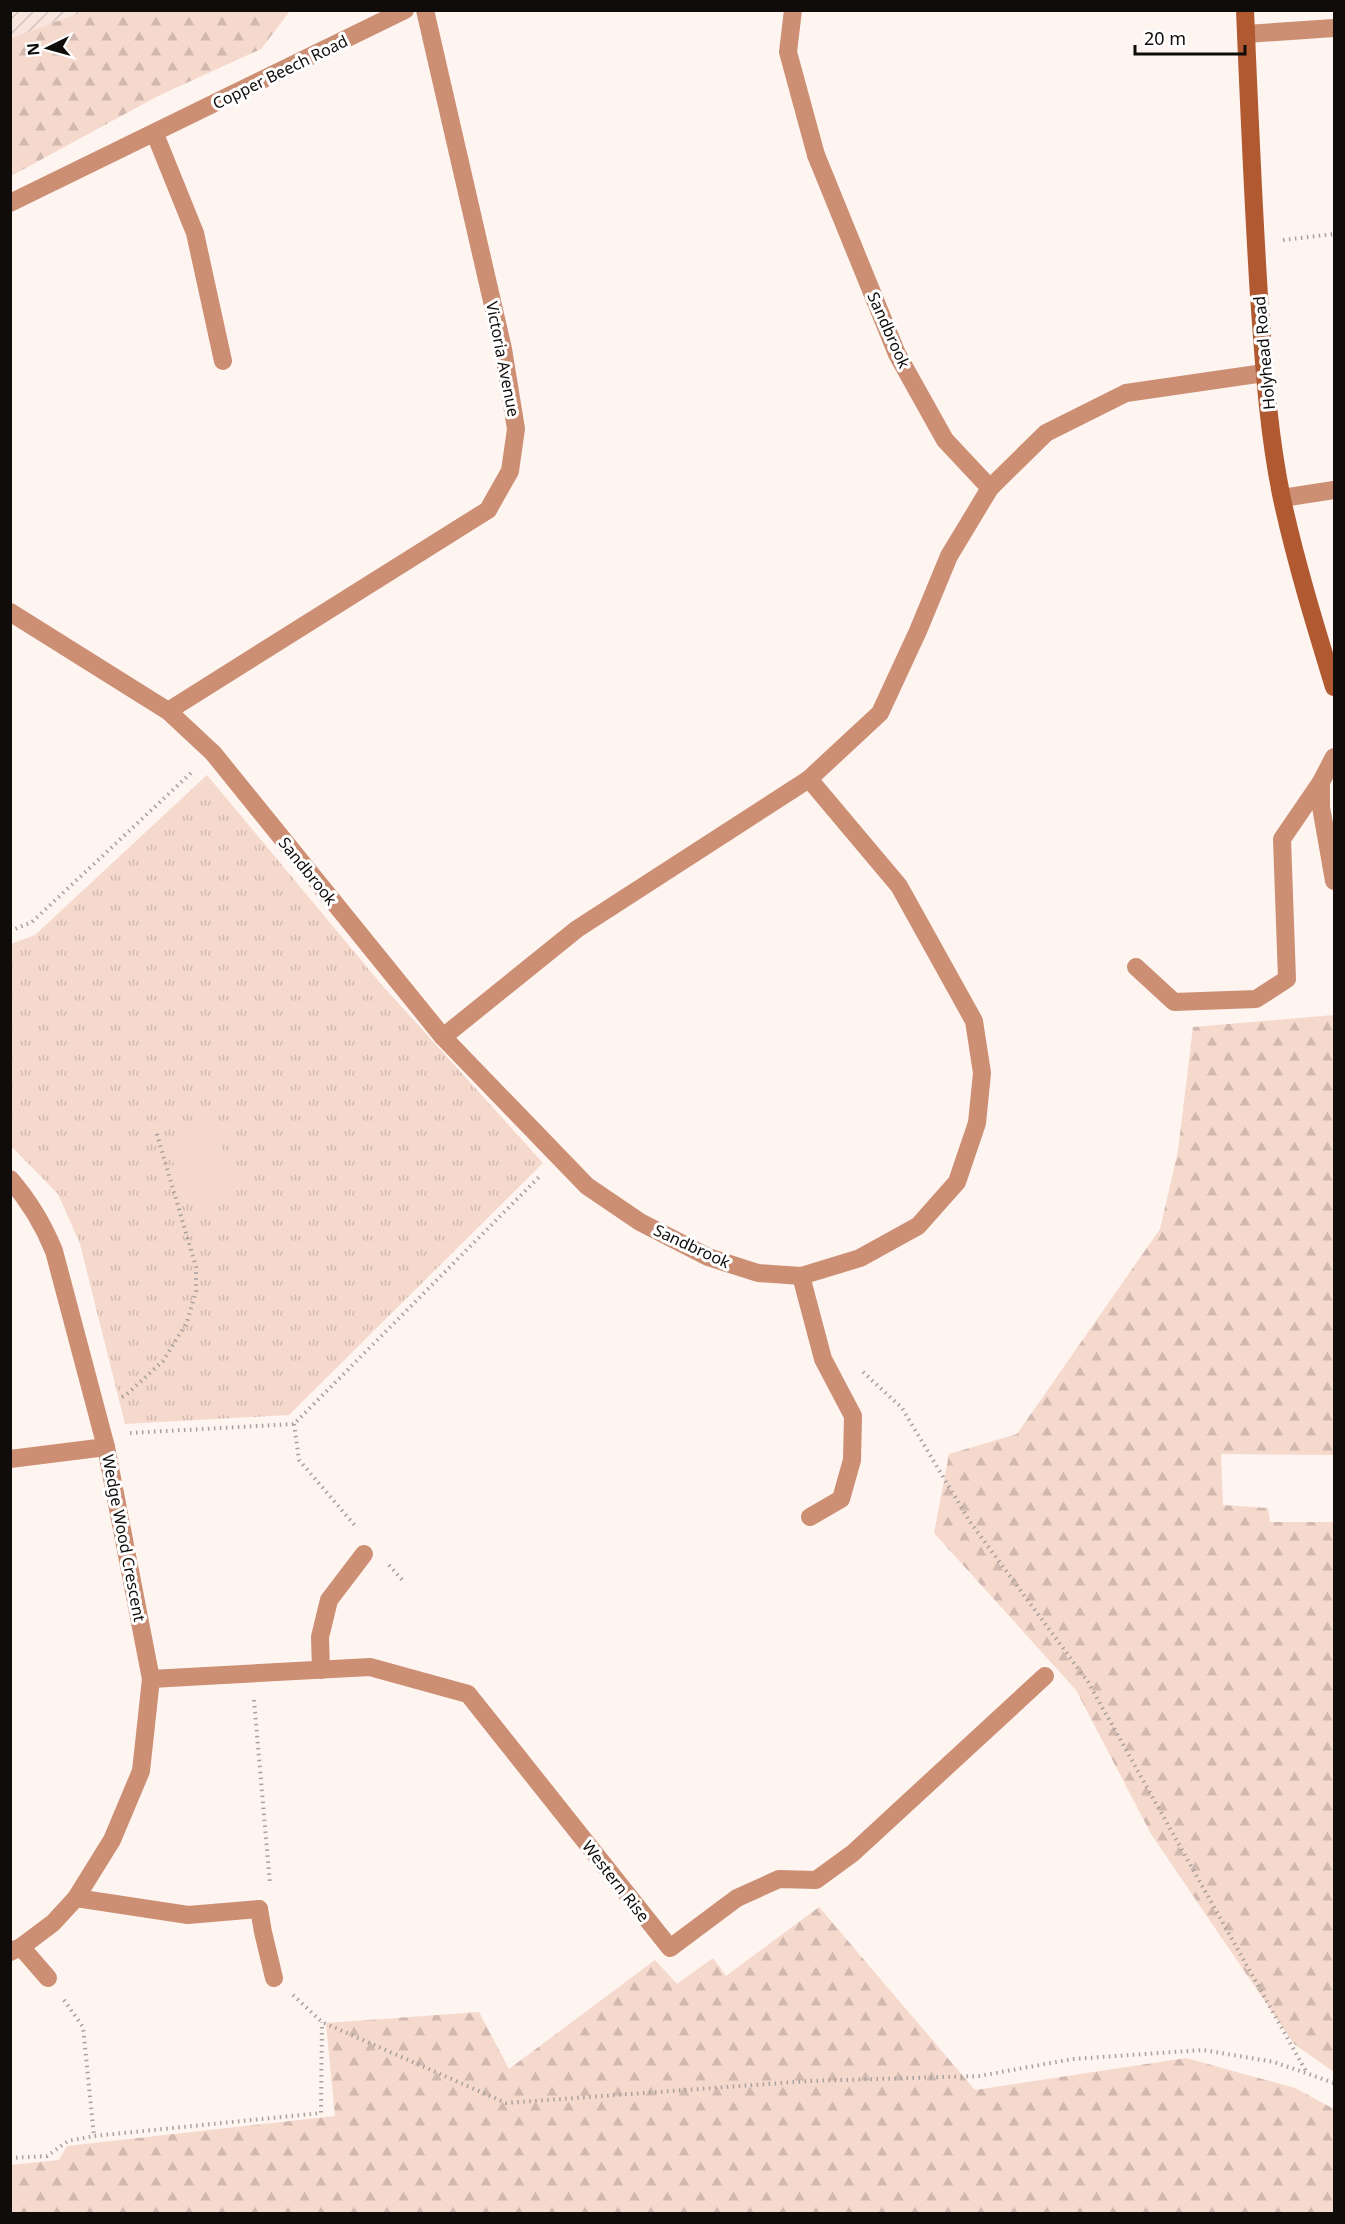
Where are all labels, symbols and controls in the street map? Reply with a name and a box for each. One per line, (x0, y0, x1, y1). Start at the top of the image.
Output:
north arrow (18, 18, 78, 78)
scale bar (1135, 18, 1244, 56)
text: 20 m (1144, 26, 1186, 50)
street label: Copper Beech Road (209, 30, 351, 114)
text: N (22, 42, 45, 57)
street label: Sandbrook (862, 288, 916, 372)
street label: Holyhead Road (1248, 295, 1280, 411)
street label: Victoria Avenue (481, 300, 525, 418)
street label: Sandbrook (274, 832, 342, 910)
street label: Sandbrook (650, 1219, 734, 1273)
street label: Wedge Wood Crescent (97, 1453, 151, 1624)
street label: Western Rise (577, 1836, 655, 1926)

